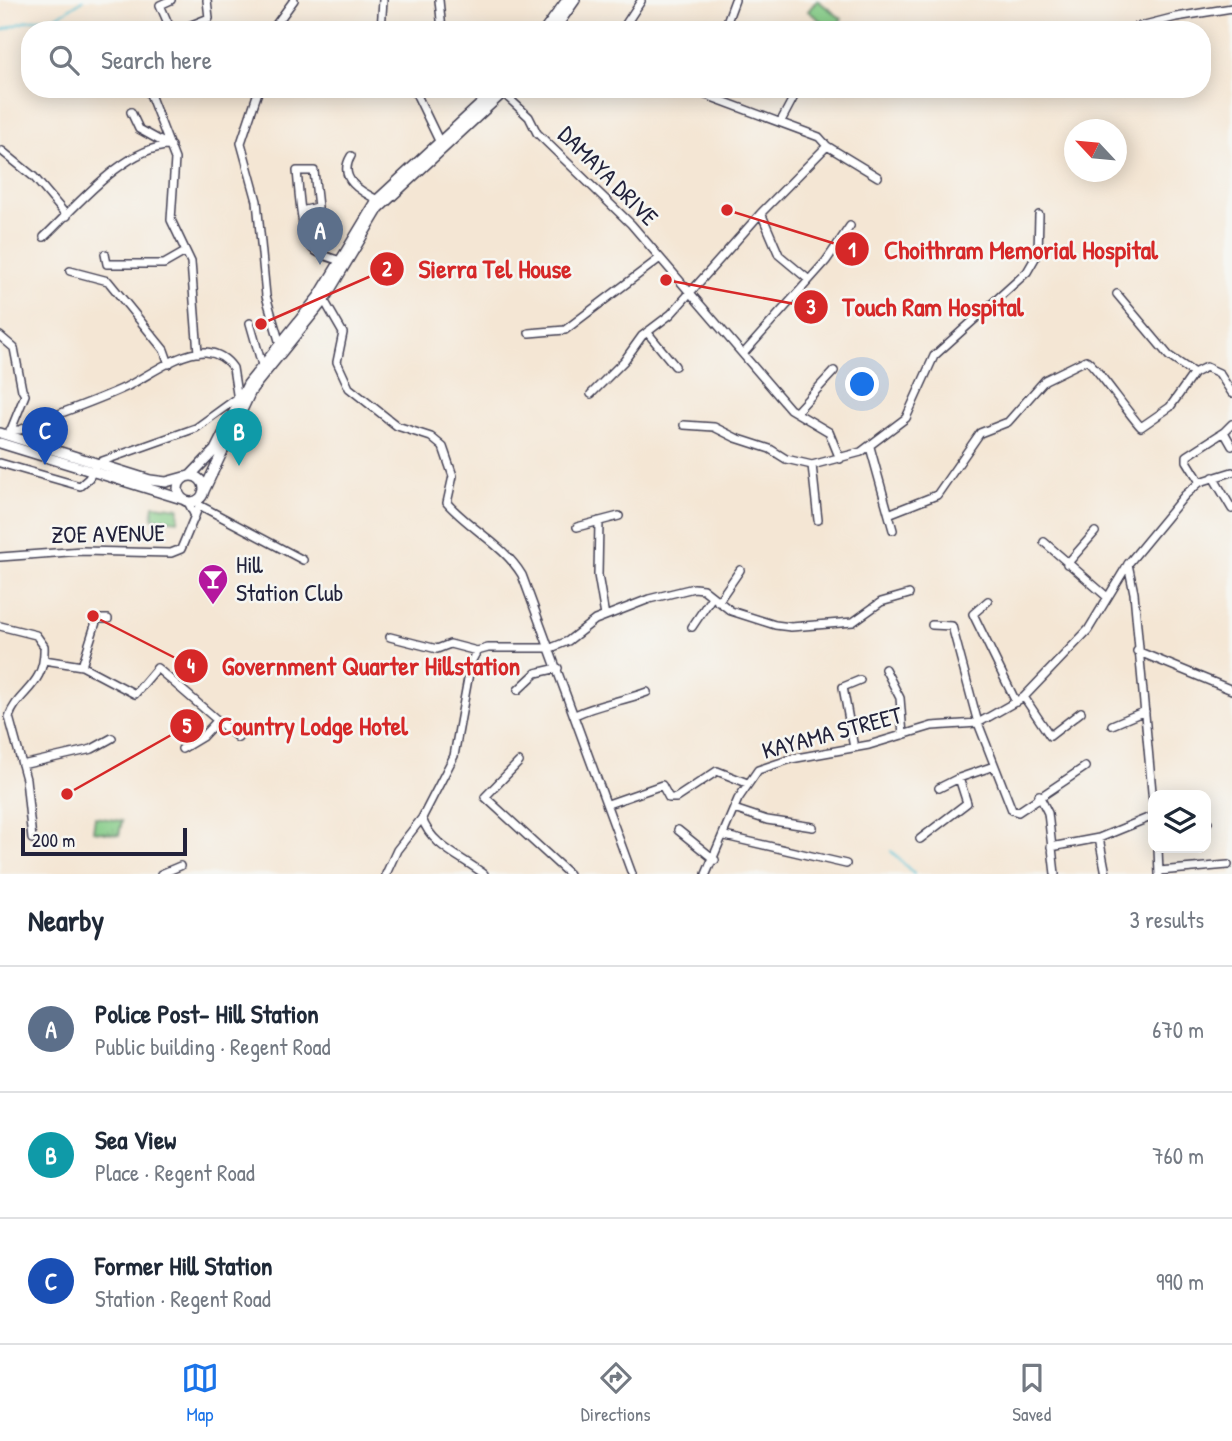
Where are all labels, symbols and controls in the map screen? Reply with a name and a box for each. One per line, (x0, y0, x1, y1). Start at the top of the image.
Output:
search box (21, 21, 1211, 98)
icon: search (45, 41, 83, 79)
text: Search here (101, 42, 212, 77)
street label: DAMAYA DRIVE (552, 118, 666, 232)
north arrow (1064, 119, 1127, 182)
pin: A (297, 207, 343, 265)
callout: Choithram Memorial Hospital (835, 226, 1172, 273)
text: Choithram Memorial Hospital (884, 232, 1159, 268)
text: 1 (848, 235, 856, 264)
callout: Sierra Tel House (370, 246, 586, 293)
text: Sierra Tel House (418, 251, 572, 286)
text: 2 (382, 254, 392, 283)
callout: Touch Ram Hospital (793, 283, 1037, 330)
text: Touch Ram Hospital (841, 289, 1025, 325)
text: 3 (806, 292, 816, 321)
your location (845, 367, 879, 401)
pin: C (22, 407, 68, 465)
pin: B (216, 408, 262, 466)
street label: ZOE AVENUE (51, 516, 166, 550)
place label: Hill Station Club (236, 548, 343, 608)
bar icon: Hill Station Club (196, 562, 230, 606)
callout: Government Quarter Hillstation (173, 642, 535, 689)
text: Government Quarter Hillstation (222, 648, 520, 683)
text: 4 (187, 651, 195, 680)
street label: KAYAMA STREET (758, 698, 906, 766)
callout: Country Lodge Hotel (169, 703, 422, 750)
text: Country Lodge Hotel (218, 708, 409, 744)
text: 5 (183, 711, 192, 740)
map controls (1148, 790, 1211, 853)
button: layers (1148, 790, 1211, 853)
scale bar (21, 825, 187, 857)
text: 200 m (32, 827, 75, 853)
text: Nearby (28, 900, 104, 940)
text: 3 results (1129, 904, 1204, 935)
text: Police Post- Hill Station (95, 996, 319, 1031)
text: A (45, 1014, 57, 1045)
text: 670 m (1152, 1014, 1204, 1045)
text: Public building · Regent Road (95, 1031, 330, 1062)
text: Sea View (95, 1122, 176, 1157)
text: B (45, 1140, 57, 1171)
text: 760 m (1152, 1140, 1204, 1171)
text: Place · Regent Road (95, 1157, 255, 1188)
text: Former Hill Station (95, 1248, 273, 1283)
text: C (45, 1266, 57, 1297)
text: 990 m (1156, 1266, 1204, 1297)
text: Station · Regent Road (95, 1283, 271, 1314)
tab: Map (181, 1359, 219, 1427)
tab: Directions (581, 1359, 651, 1427)
tab: Saved (1012, 1359, 1051, 1427)

